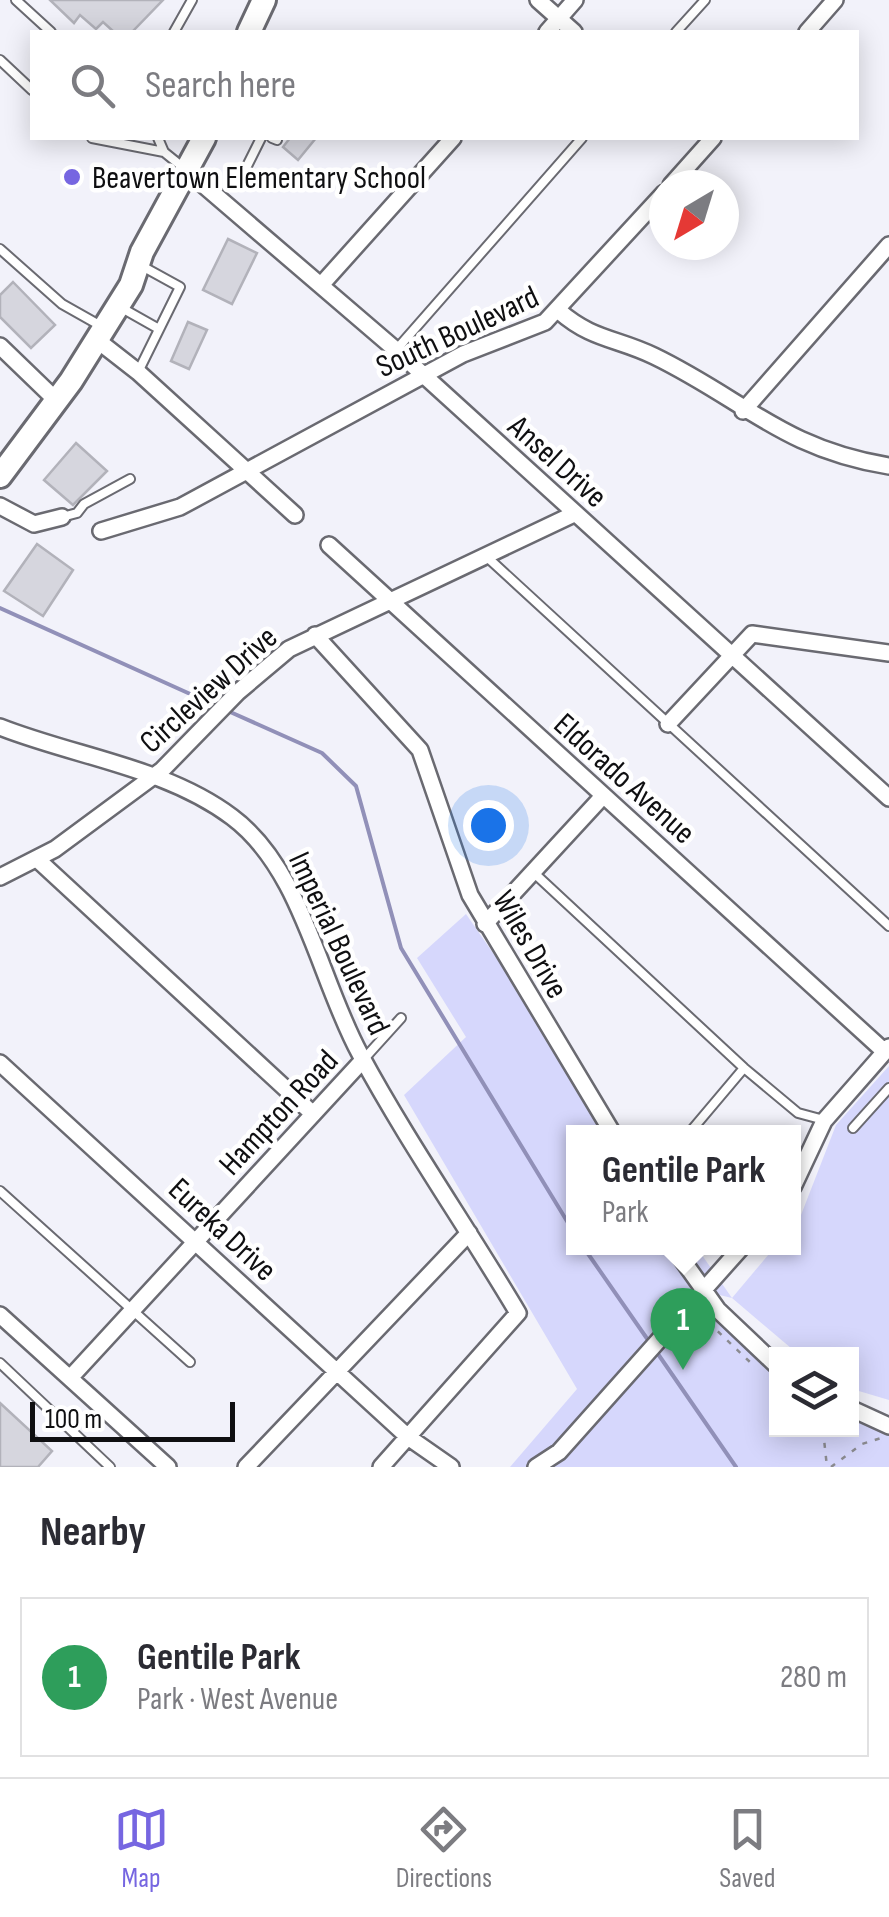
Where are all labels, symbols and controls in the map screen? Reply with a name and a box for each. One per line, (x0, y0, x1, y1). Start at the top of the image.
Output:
search box (30, 30, 859, 140)
icon: search (65, 58, 120, 113)
text: Search here (145, 63, 296, 108)
place label: Beavertown Elementary School (92, 159, 426, 198)
marker: Beavertown Elementary School (61, 166, 83, 188)
north arrow (649, 170, 739, 260)
street label: South Boulevard (370, 278, 545, 387)
street label: Ansel Drive (499, 407, 614, 517)
street label: Circleview Drive (132, 618, 286, 762)
street label: Eldorado Avenue (545, 705, 703, 853)
your location (463, 800, 514, 851)
street label: Imperial Boulevard (279, 846, 398, 1041)
street label: Wiles Drive (483, 884, 576, 1006)
street label: Hampton Road (211, 1042, 347, 1184)
popup (566, 1125, 801, 1255)
text: Gentile Park (602, 1148, 765, 1193)
street label: Eureka Drive (160, 1170, 284, 1290)
text: Park (602, 1193, 649, 1232)
pin: 1 (650, 1288, 716, 1370)
map controls (769, 1347, 859, 1437)
button: layers (769, 1347, 859, 1437)
scale bar (30, 1397, 235, 1442)
text: 100 m (45, 1403, 102, 1436)
text: Nearby (40, 1507, 146, 1558)
text: Gentile Park (137, 1635, 300, 1680)
text: 1 (68, 1658, 81, 1697)
text: 280 m (780, 1658, 847, 1697)
text: Park · West Avenue (137, 1680, 338, 1719)
tab: Map (114, 1802, 169, 1895)
tab: Directions (396, 1802, 492, 1895)
tab: Saved (719, 1802, 775, 1895)

